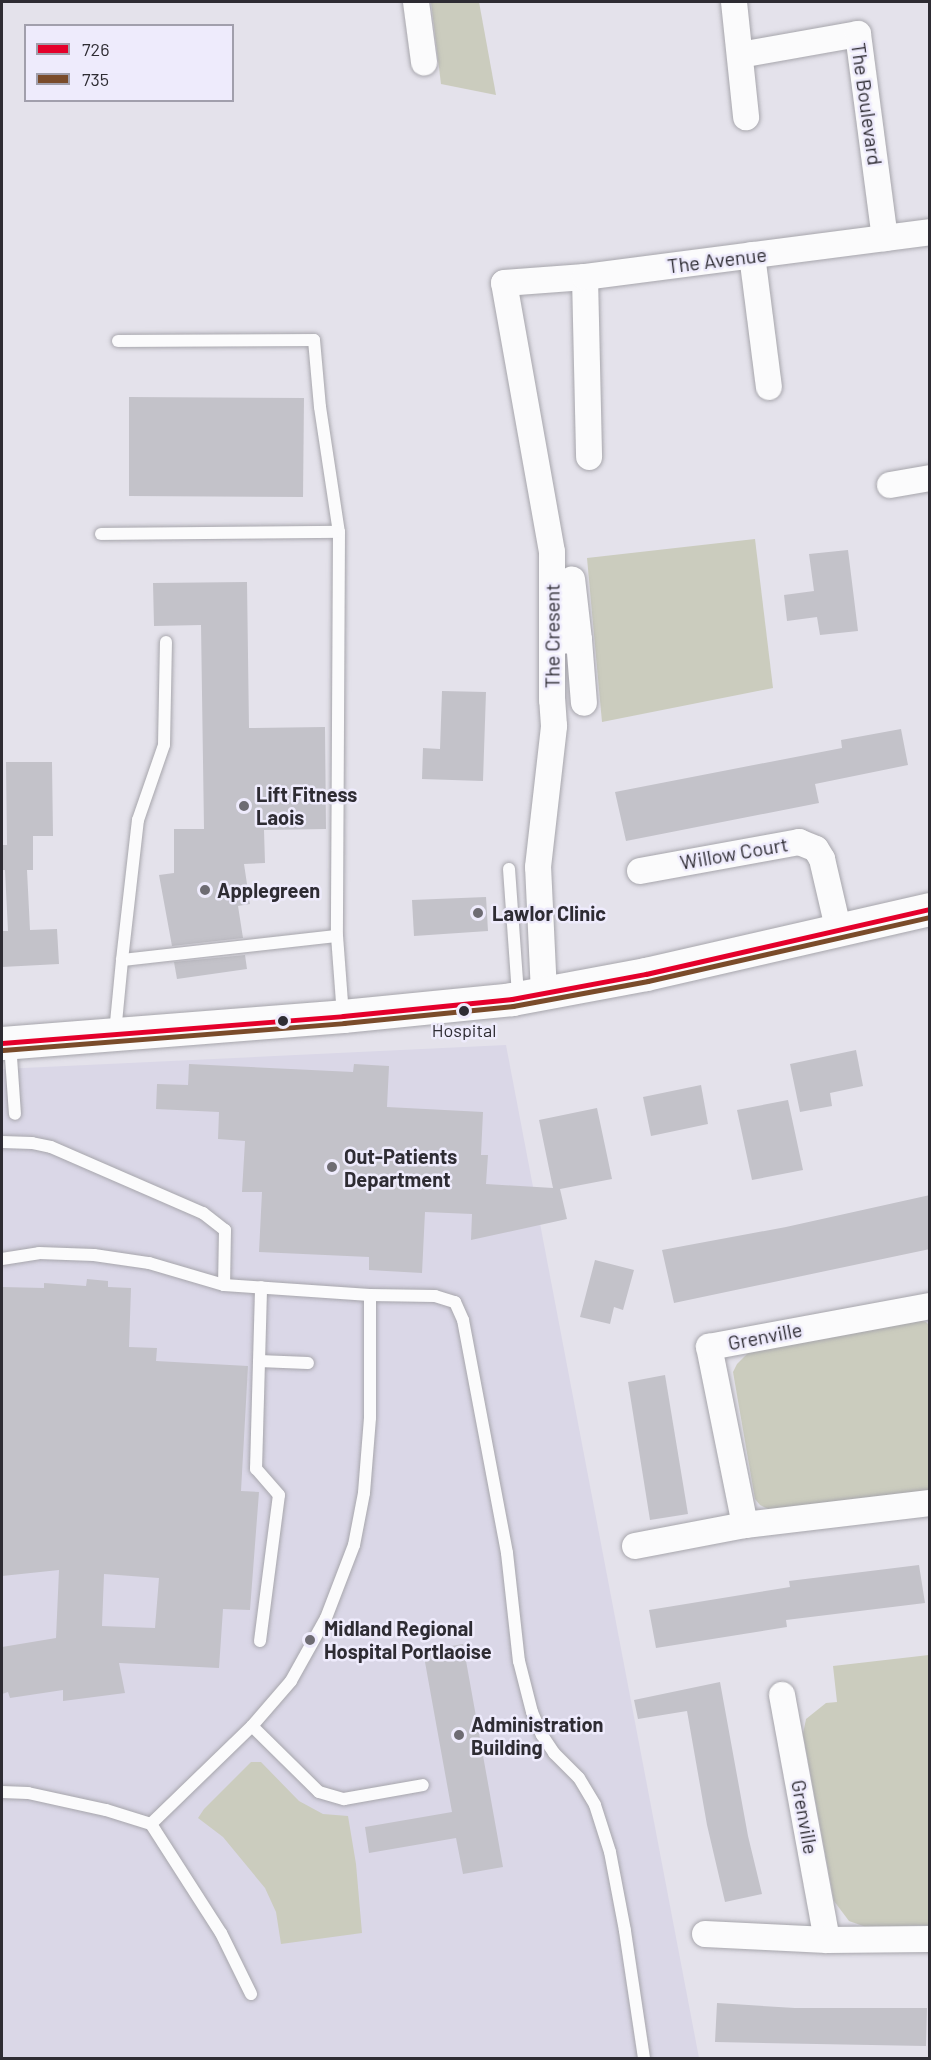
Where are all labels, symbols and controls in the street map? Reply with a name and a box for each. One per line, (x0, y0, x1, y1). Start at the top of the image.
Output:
legend (24, 24, 234, 102)
text: 726 (82, 38, 109, 60)
street label: The Boulevard (847, 41, 887, 167)
text: 735 (82, 68, 109, 90)
street label: The Avenue (666, 242, 768, 278)
street label: The Cresent (540, 584, 564, 688)
place label: Lift Fitness Laois (256, 783, 357, 830)
marker: Lift Fitness Laois (237, 799, 251, 813)
street label: Willow Court (678, 832, 790, 874)
place label: Applegreen (217, 878, 320, 902)
marker: Applegreen (198, 883, 212, 897)
place label: Lawlor Clinic (492, 901, 606, 925)
marker: Lawlor Clinic (469, 904, 487, 922)
marker: Hospital (458, 1005, 470, 1017)
unlabelled marker (277, 1015, 289, 1027)
place label: Hospital (432, 1019, 496, 1041)
place label: Out-Patients Department (344, 1144, 457, 1191)
marker: Out-Patients Department (325, 1160, 339, 1174)
street label: Grenville (726, 1317, 804, 1355)
place label: Midland Regional Hospital Portlaoise (324, 1616, 492, 1663)
marker: Midland Regional Hospital Portlaoise (301, 1631, 319, 1649)
place label: Administration Building (471, 1712, 604, 1759)
marker: Administration Building (452, 1728, 466, 1742)
street label: Grenville (787, 1778, 823, 1856)

